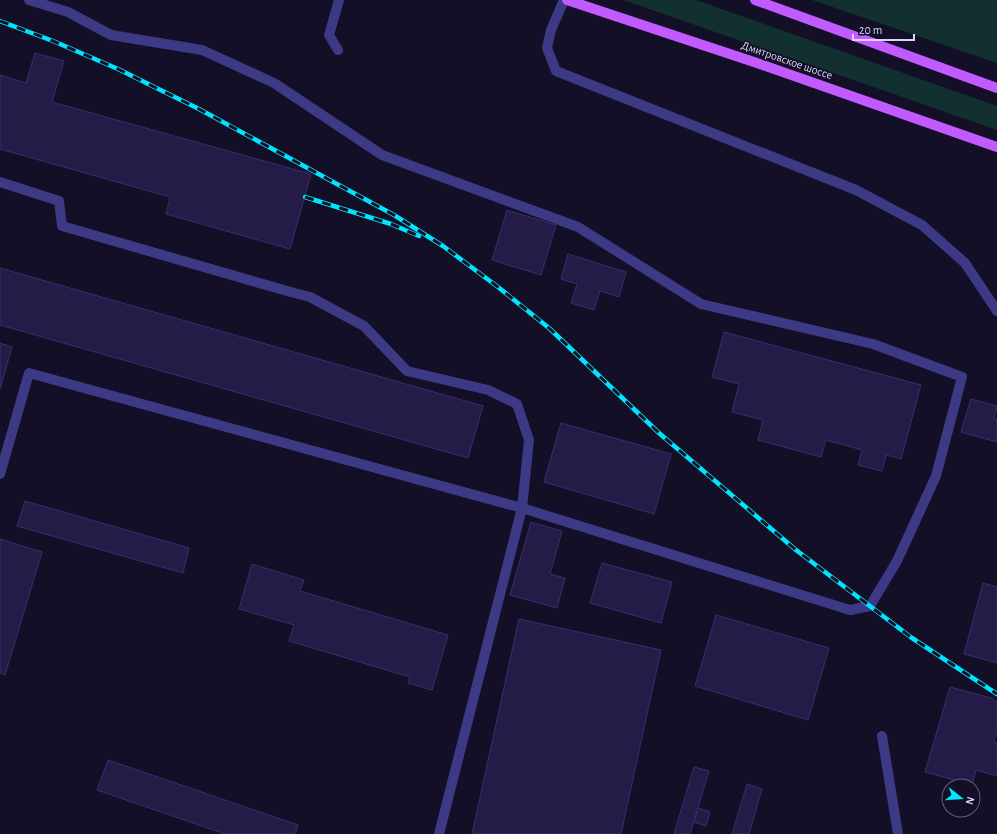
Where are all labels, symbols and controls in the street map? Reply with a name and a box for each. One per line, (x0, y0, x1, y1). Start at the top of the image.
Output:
scale bar (853, 16, 914, 42)
text: 20 m (859, 24, 882, 36)
street label: Дмитровское шоссе (740, 39, 834, 81)
north arrow (941, 778, 981, 818)
text: N (964, 796, 976, 806)

